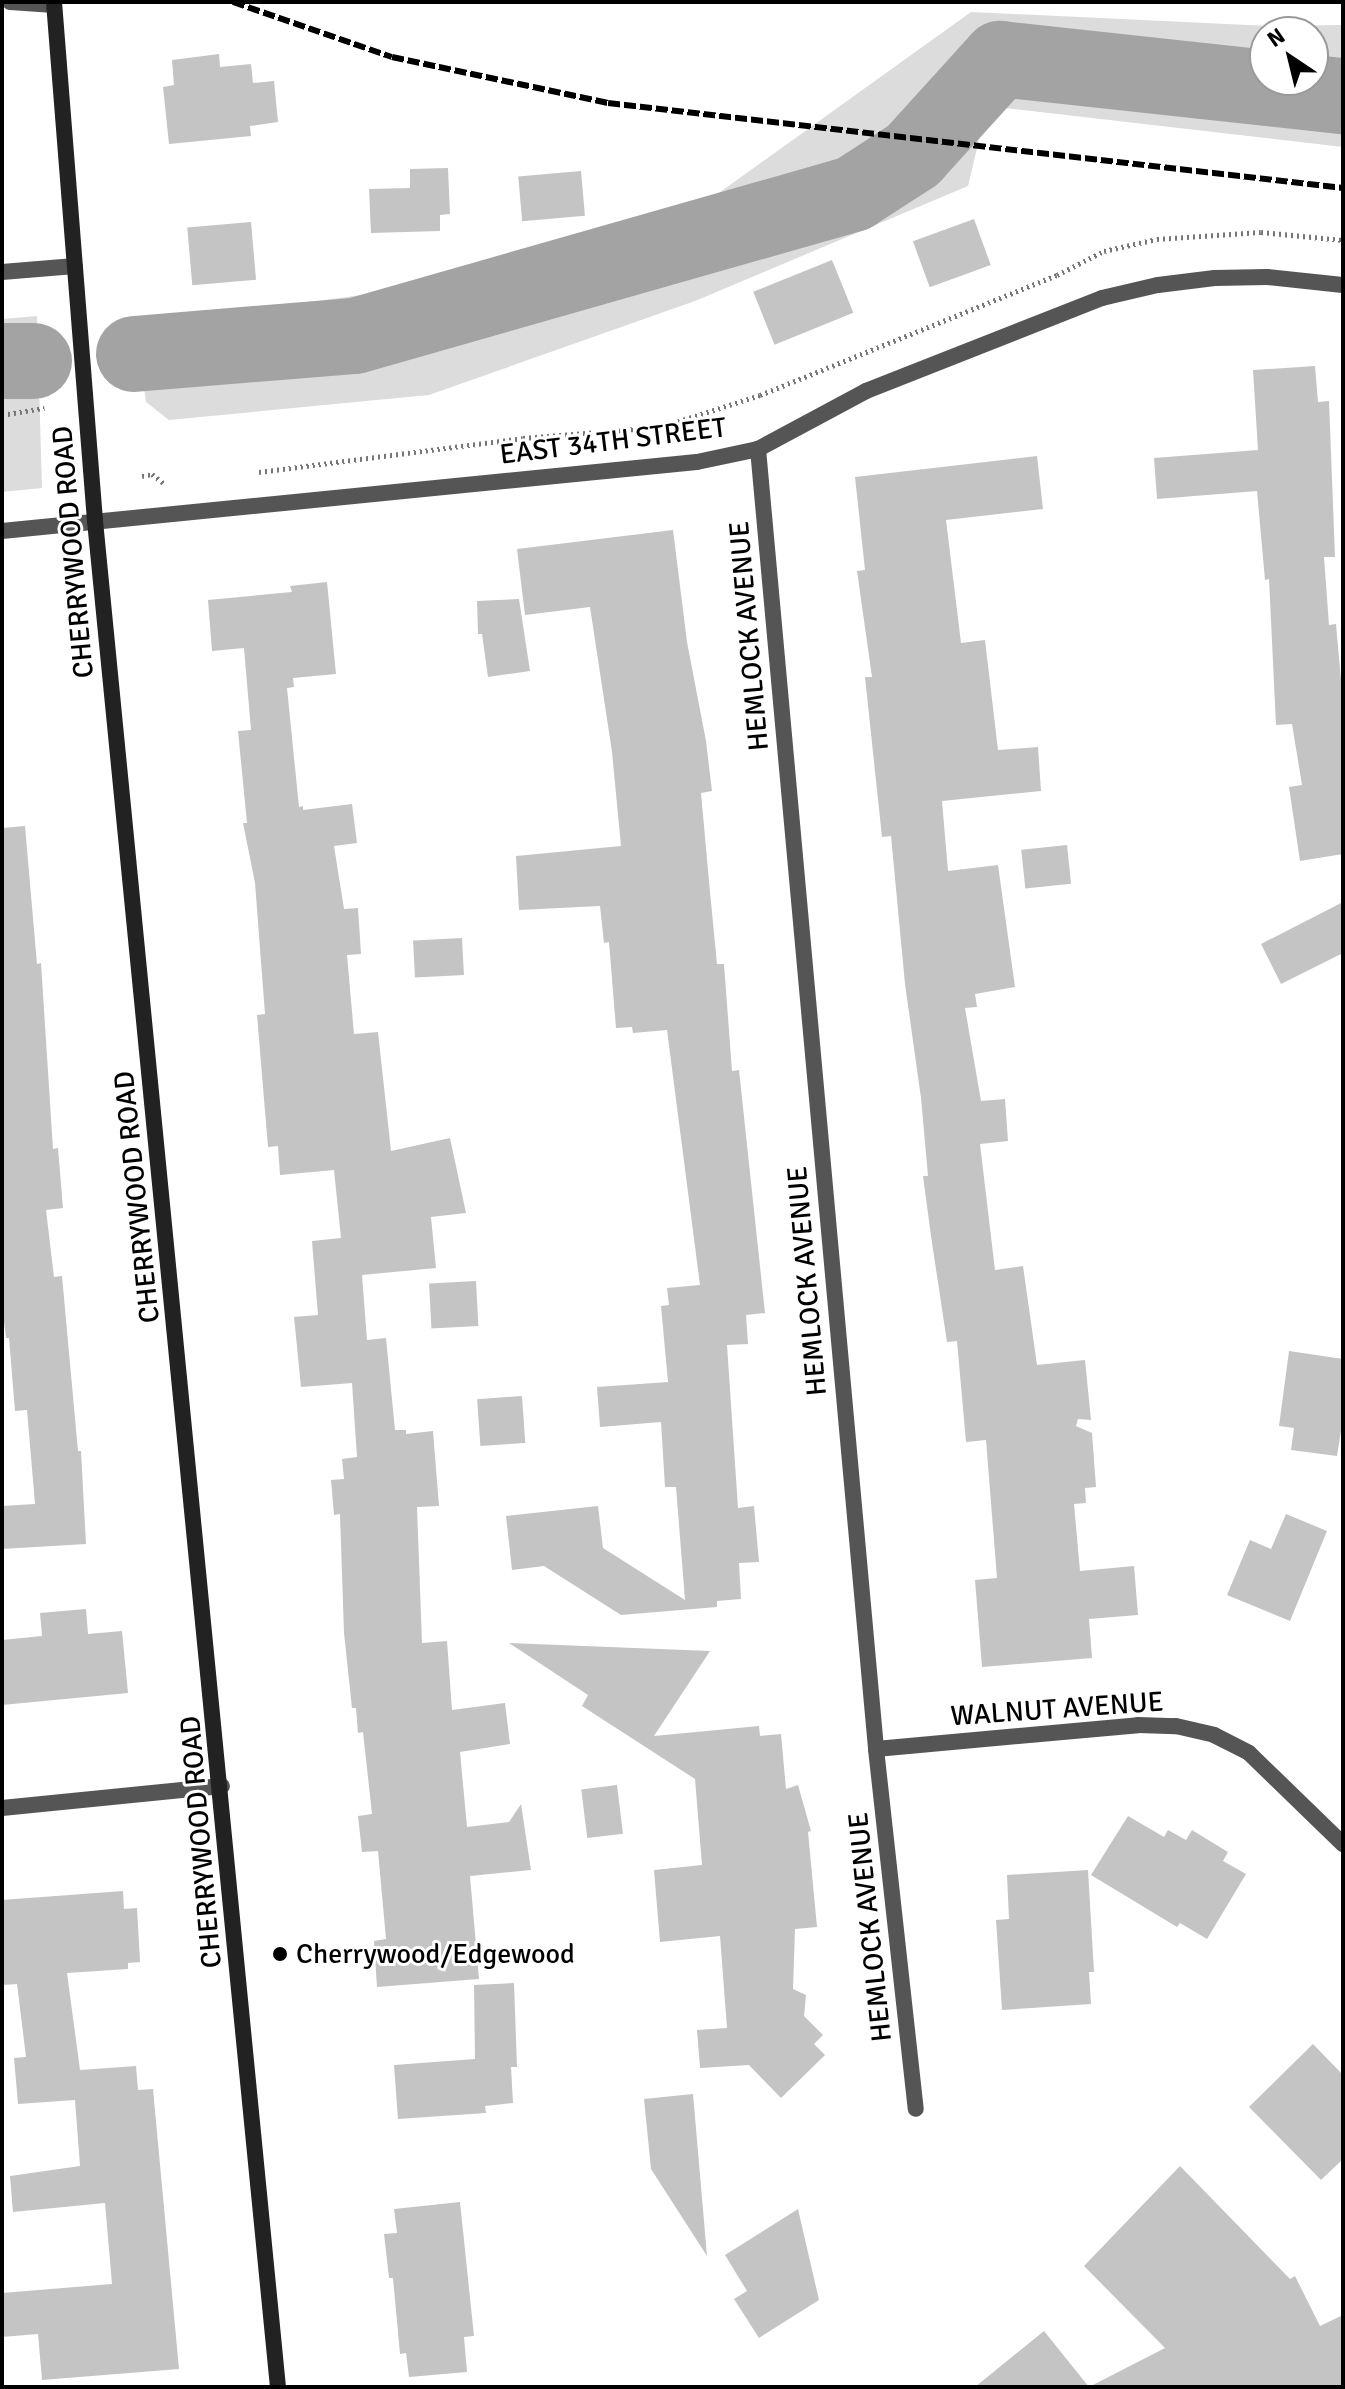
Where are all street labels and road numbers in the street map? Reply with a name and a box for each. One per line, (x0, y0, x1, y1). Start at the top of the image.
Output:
street label: EAST 34TH STREET (498, 410, 728, 472)
street label: CHERRYWOOD ROAD (45, 424, 101, 680)
street label: HEMLOCK AVENUE (722, 520, 776, 752)
street label: CHERRYWOOD ROAD (107, 1069, 167, 1325)
street label: HEMLOCK AVENUE (780, 1165, 834, 1397)
street label: WALNUT AVENUE (949, 1685, 1165, 1733)
street label: CHERRYWOOD ROAD (173, 1714, 229, 1970)
street label: HEMLOCK AVENUE (841, 1811, 899, 2043)

